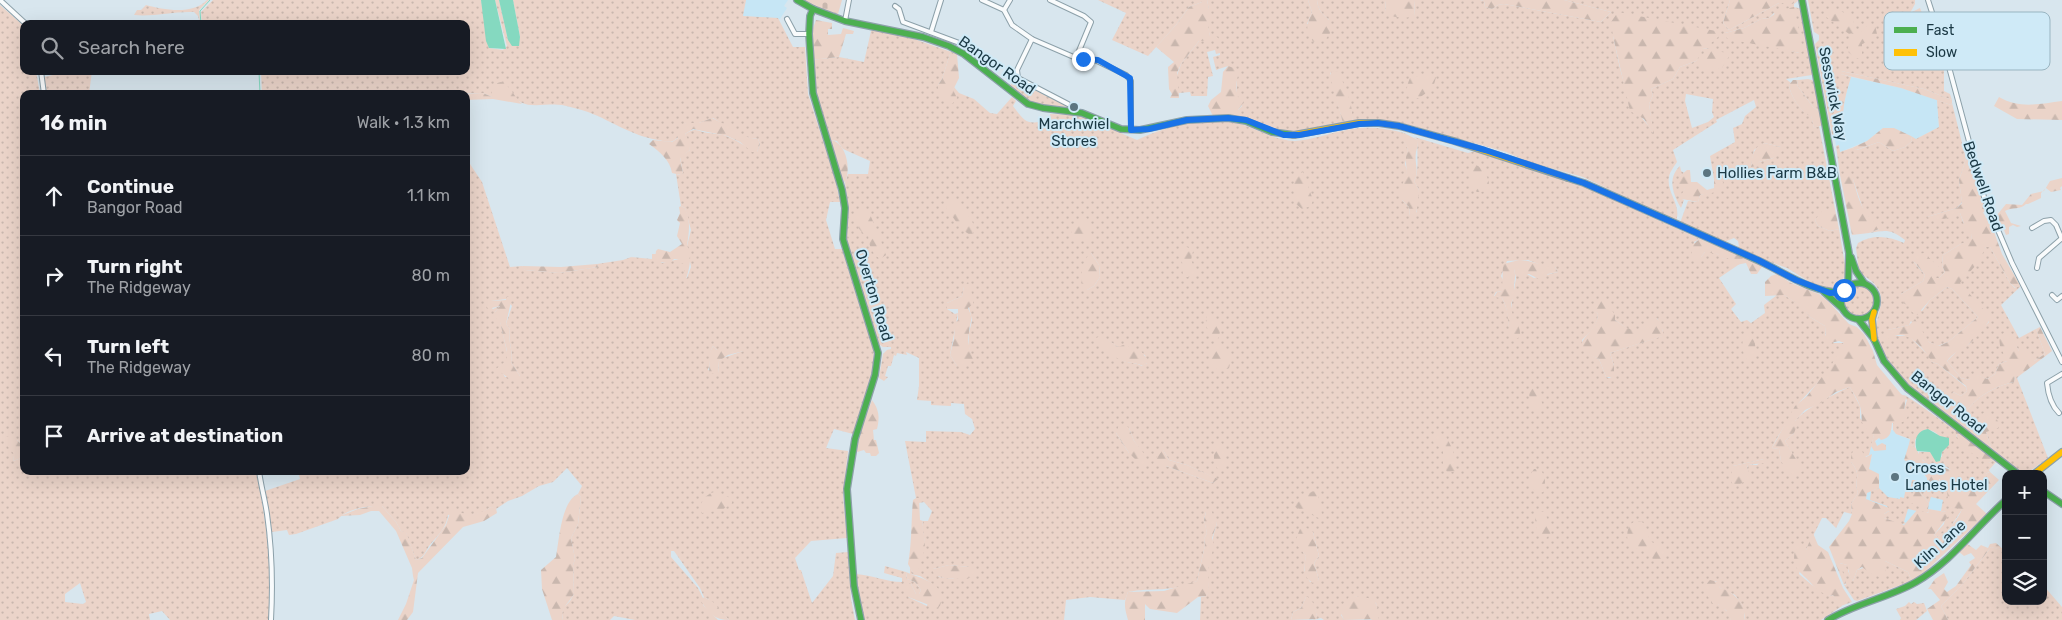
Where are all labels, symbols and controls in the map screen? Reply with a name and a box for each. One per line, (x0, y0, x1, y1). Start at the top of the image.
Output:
legend (1884, 12, 2050, 70)
search box (20, 20, 470, 75)
text: Fast (1926, 22, 1955, 39)
street label: Bangor Road (955, 32, 1039, 98)
icon: search (38, 34, 66, 62)
text: Search here (78, 36, 185, 59)
text: Slow (1926, 44, 1957, 61)
street label: Sesswick Way (1815, 45, 1851, 143)
route end (1072, 48, 1095, 71)
marker: Marchwiel Stores (1068, 101, 1080, 113)
text: 16 min (40, 110, 107, 135)
text: Walk · 1.3 km (357, 113, 450, 132)
place label: Marchwiel Stores (1039, 115, 1109, 150)
street label: Bedwell Road (1959, 139, 2007, 233)
place label: Hollies Farm B&B (1717, 164, 1837, 182)
marker: Hollies Farm B&B (1701, 167, 1713, 179)
text: Continue (87, 175, 174, 198)
icon: ahead (40, 182, 68, 210)
text: 1.1 km (407, 186, 450, 205)
text: Bangor Road (87, 198, 183, 217)
street label: Overton Road (851, 247, 897, 343)
text: Turn right (87, 255, 182, 278)
icon: right (40, 262, 68, 290)
text: 80 m (412, 266, 450, 285)
text: The Ridgeway (87, 278, 191, 297)
route start (1833, 279, 1856, 302)
text: Turn left (87, 335, 169, 358)
icon: left (40, 342, 68, 370)
text: 80 m (412, 346, 450, 365)
text: The Ridgeway (87, 358, 191, 377)
street label: Bangor Road (1908, 367, 1988, 437)
icon: arrive (40, 422, 68, 450)
text: Arrive at destination (87, 424, 283, 447)
place label: Cross Lanes Hotel (1905, 459, 1988, 494)
map controls (2002, 470, 2047, 605)
button: + (2002, 470, 2047, 515)
marker: Cross Lanes Hotel (1889, 471, 1901, 483)
button: − (2002, 515, 2047, 560)
street label: Kiln Lane (1910, 516, 1970, 572)
button: layers (2002, 560, 2047, 605)

